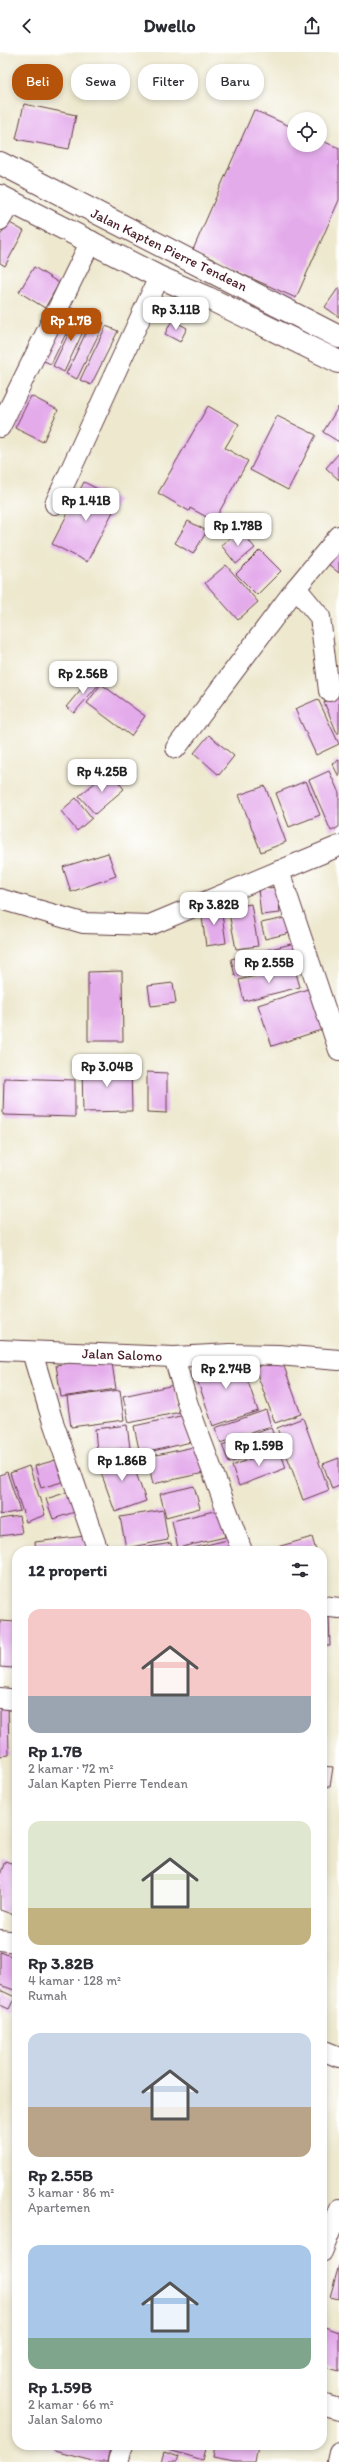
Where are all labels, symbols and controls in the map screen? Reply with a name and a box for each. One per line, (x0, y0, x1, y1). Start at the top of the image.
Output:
icon: back (16, 15, 38, 37)
text: Dwello (143, 15, 196, 37)
icon: share (301, 15, 323, 37)
chip: Beli (12, 64, 63, 100)
chip: Sewa (71, 64, 130, 100)
chip: Filter (138, 64, 198, 100)
chip: Baru (206, 64, 264, 100)
map controls (287, 112, 327, 152)
button: locate (287, 112, 327, 152)
street label: Jalan Kapten Pierre Tendean (88, 205, 250, 295)
pin: Rp 3.11B (135, 297, 217, 331)
text: Rp 3.11B (152, 302, 200, 317)
pin: Rp 1.7B (34, 308, 108, 342)
text: Rp 1.7B (50, 313, 92, 328)
pin: Rp 1.41B (45, 488, 127, 522)
text: Rp 1.41B (61, 493, 111, 508)
pin: Rp 1.78B (197, 513, 279, 547)
text: Rp 1.78B (214, 518, 262, 533)
pin: Rp 2.56B (42, 661, 124, 695)
text: Rp 2.56B (58, 666, 108, 681)
pin: Rp 4.25B (61, 759, 143, 793)
text: Rp 4.25B (77, 764, 127, 779)
pin: Rp 3.82B (173, 892, 255, 926)
text: Rp 3.82B (189, 897, 239, 912)
pin: Rp 2.55B (228, 950, 310, 984)
text: Rp 2.55B (244, 955, 294, 970)
pin: Rp 3.04B (66, 1054, 148, 1088)
text: Rp 3.04B (81, 1059, 133, 1074)
street label: Jalan Salomo (82, 1345, 162, 1365)
pin: Rp 2.74B (185, 1356, 267, 1390)
text: Rp 2.74B (201, 1361, 251, 1376)
pin: Rp 1.59B (218, 1433, 300, 1467)
text: Rp 1.59B (235, 1438, 283, 1453)
pin: Rp 1.86B (81, 1448, 163, 1482)
text: Rp 1.86B (97, 1453, 147, 1468)
icon: filters (289, 1559, 311, 1581)
text: 12 properti (28, 1560, 107, 1580)
icon: home (134, 1635, 206, 1707)
text: Rp 1.7B (28, 1741, 82, 1761)
text: 2 kamar · 72 m² (28, 1761, 113, 1776)
text: Jalan Kapten Pierre Tendean (28, 1776, 188, 1791)
icon: home (134, 1847, 206, 1919)
text: Rp 3.82B (28, 1953, 94, 1973)
text: 4 kamar · 128 m² (28, 1973, 121, 1988)
text: Rumah (28, 1988, 67, 2003)
icon: home (134, 2059, 206, 2131)
text: Rp 2.55B (28, 2165, 93, 2185)
text: 3 kamar · 86 m² (28, 2185, 114, 2200)
text: Apartemen (28, 2200, 90, 2215)
icon: home (134, 2271, 206, 2343)
text: Rp 1.59B (28, 2377, 92, 2397)
text: 2 kamar · 66 m² (28, 2397, 114, 2412)
text: Jalan Salomo (28, 2412, 103, 2427)

